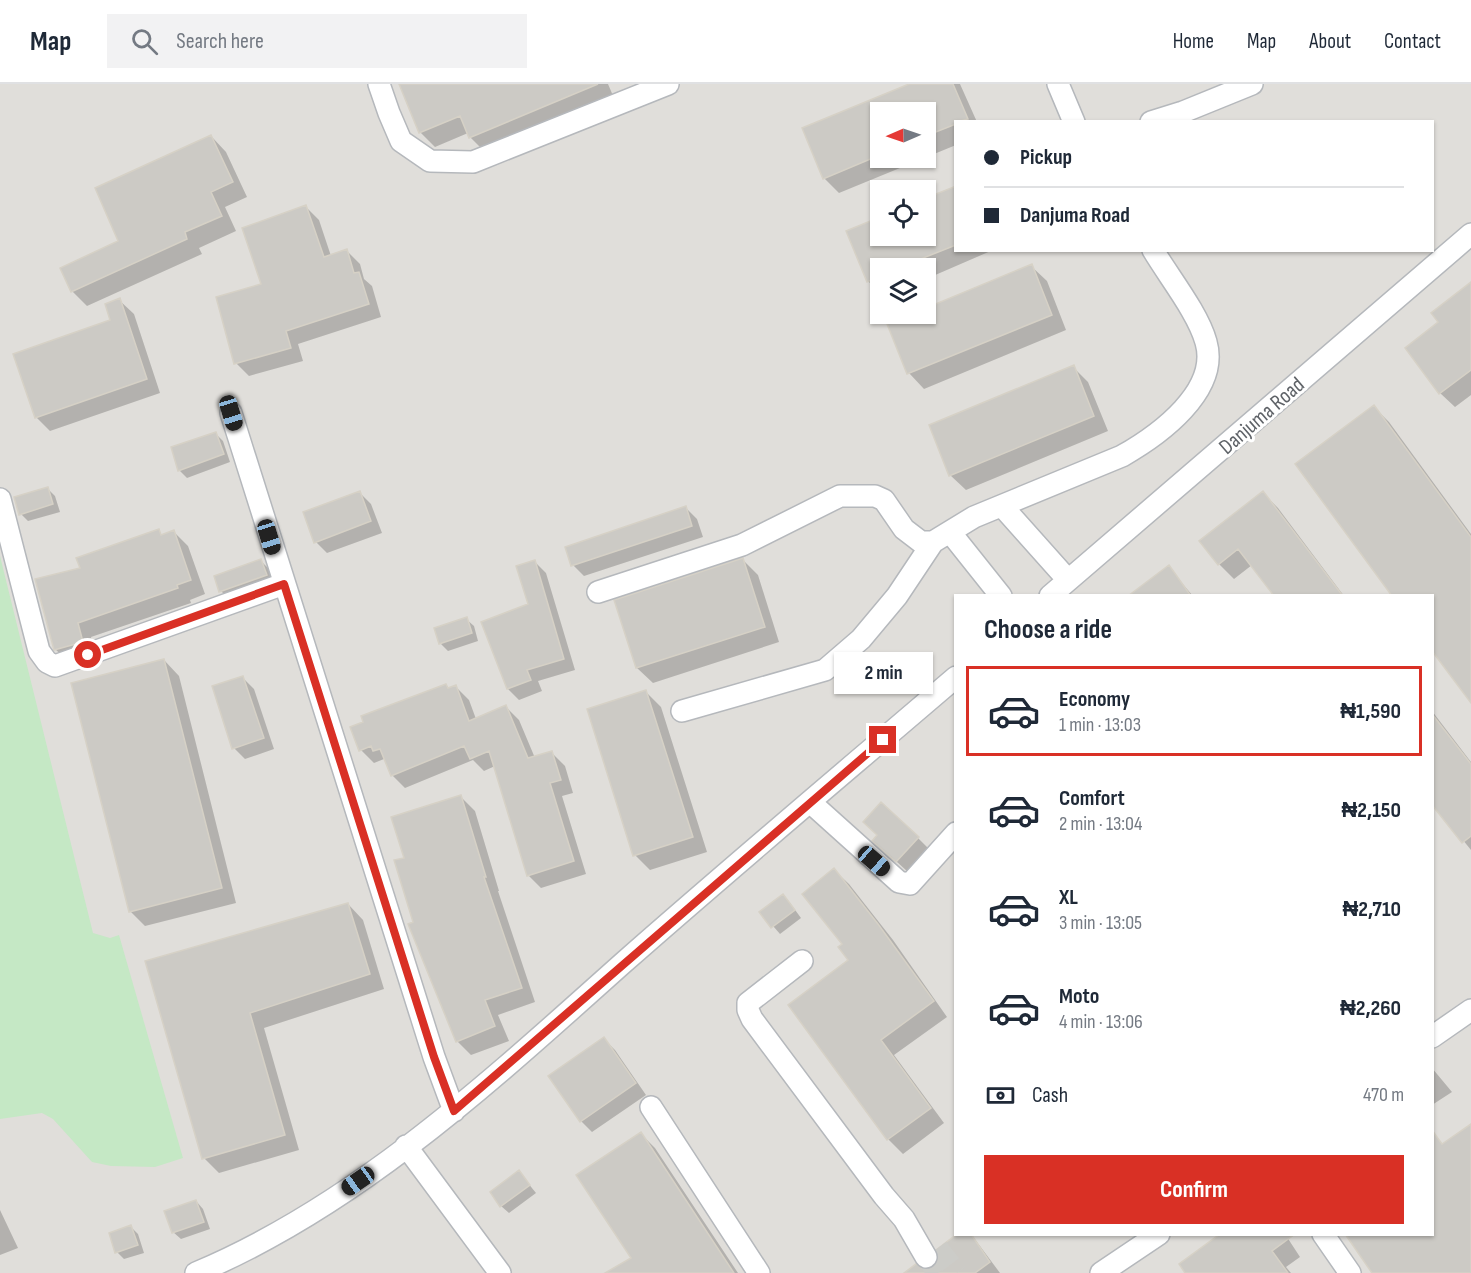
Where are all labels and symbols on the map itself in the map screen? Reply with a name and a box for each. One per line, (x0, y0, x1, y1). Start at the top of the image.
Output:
north arrow (870, 102, 936, 168)
street label: Danjuma Road (1214, 372, 1310, 461)
car (217, 393, 245, 433)
car (255, 517, 283, 557)
route start (74, 641, 101, 668)
callout: 2 min (834, 653, 932, 695)
route end (869, 726, 896, 753)
car (855, 842, 893, 880)
car (338, 1163, 378, 1199)

